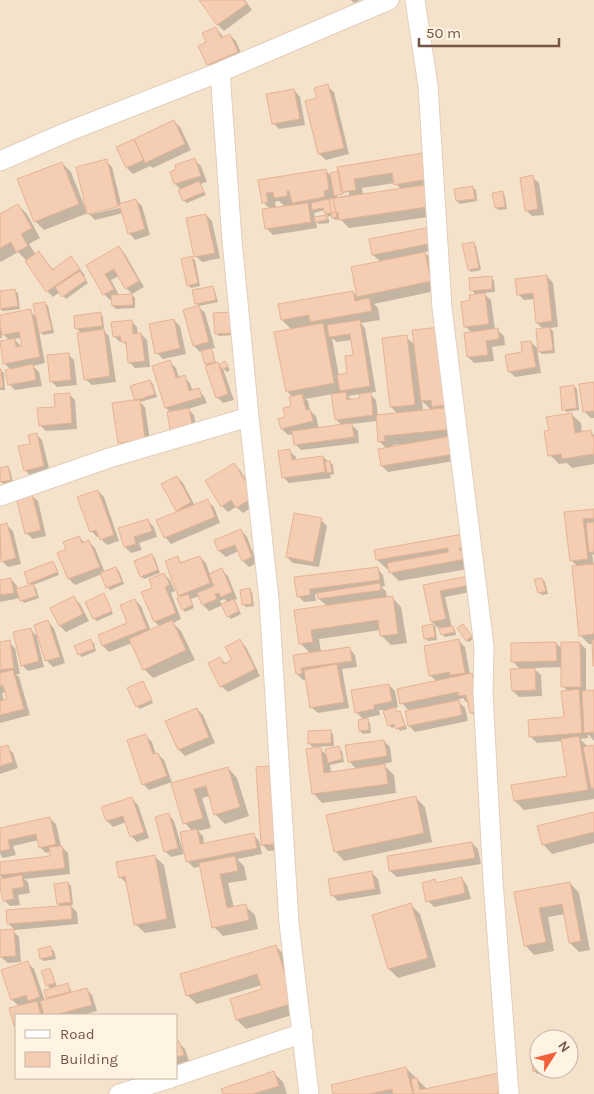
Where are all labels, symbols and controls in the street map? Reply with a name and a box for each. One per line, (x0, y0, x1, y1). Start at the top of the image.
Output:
scale bar (419, 15, 559, 47)
text: 50 m (426, 24, 461, 42)
legend (15, 1014, 178, 1079)
text: Road (60, 1025, 95, 1043)
north arrow (529, 1029, 579, 1079)
text: N (554, 1038, 574, 1056)
text: Building (60, 1050, 118, 1068)

